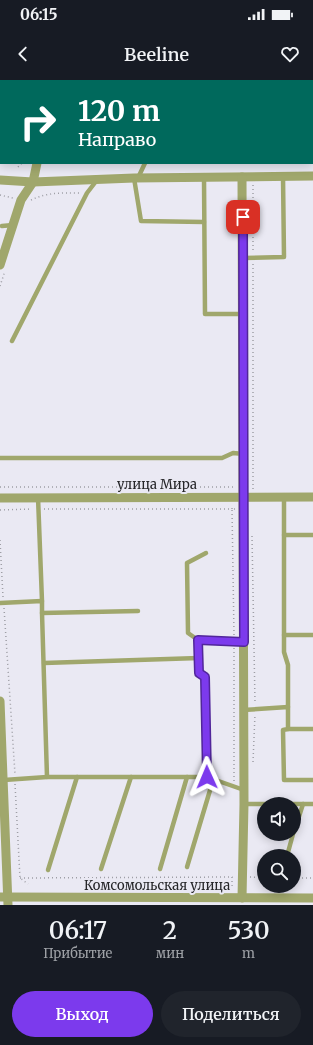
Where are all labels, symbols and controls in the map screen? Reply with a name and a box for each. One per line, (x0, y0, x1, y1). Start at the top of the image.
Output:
text: 06:15 (20, 5, 57, 24)
icon: back (12, 43, 34, 65)
text: Beeline (124, 43, 189, 66)
icon: heart (279, 43, 301, 65)
text: 120 m (78, 93, 160, 129)
icon: right (12, 96, 64, 148)
text: Направо (78, 128, 156, 151)
pin (226, 200, 260, 234)
icon: arrive (232, 206, 254, 228)
street label: улица Мира (117, 476, 197, 493)
position arrow (186, 756, 228, 798)
map controls (257, 797, 301, 893)
button: sound (257, 797, 301, 841)
button: search (257, 849, 301, 893)
street label: Комсомольская улица (84, 877, 230, 894)
text: 06:17 (49, 915, 107, 946)
text: 2 (163, 915, 177, 946)
text: 530 (228, 915, 270, 946)
text: Прибытие (43, 945, 112, 962)
text: мин (156, 945, 184, 962)
text: m (242, 945, 255, 962)
button: Выход (12, 991, 153, 1037)
button: Поделиться (161, 991, 301, 1037)

